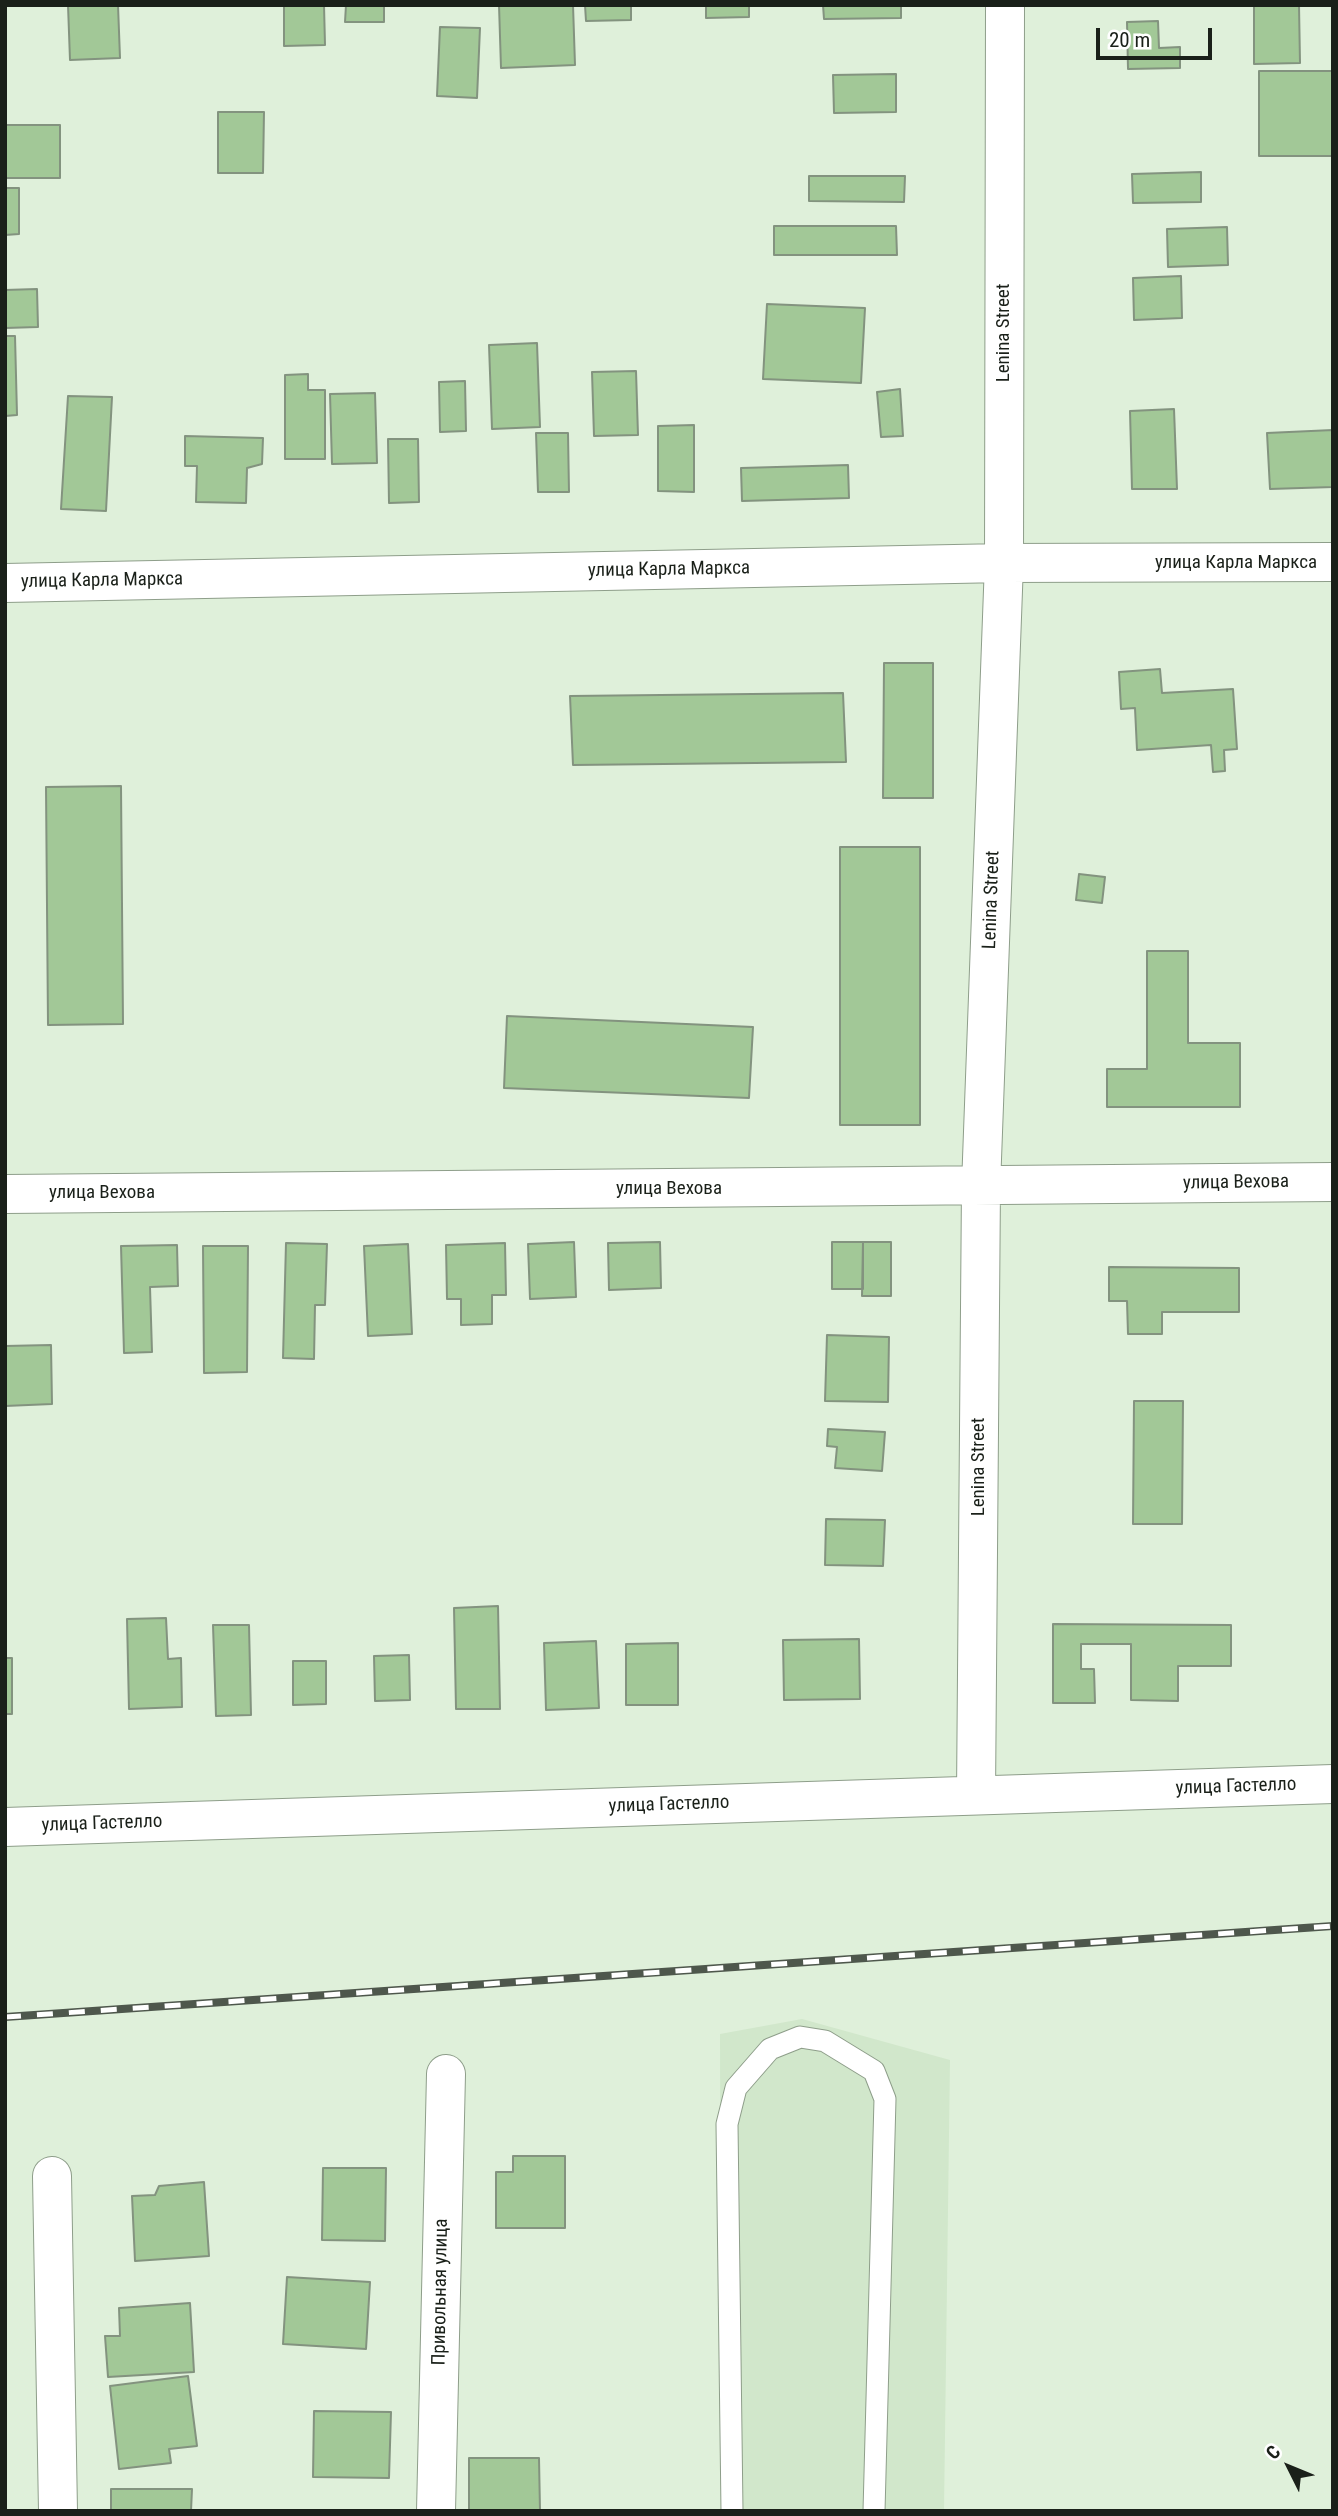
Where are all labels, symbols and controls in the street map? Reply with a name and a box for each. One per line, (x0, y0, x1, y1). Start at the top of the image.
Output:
scale bar (1100, 14, 1216, 58)
text: 20 m (1109, 28, 1150, 52)
street label: Lenina Street (993, 284, 1015, 382)
street label: улица Карла Маркса (1155, 552, 1317, 574)
street label: улица Карла Маркса (588, 557, 750, 583)
street label: улица Карла Маркса (21, 568, 183, 594)
street label: Lenina Street (979, 850, 1005, 950)
street label: улица Вехова (1183, 1171, 1289, 1195)
street label: улица Вехова (616, 1178, 722, 1200)
street label: улица Вехова (49, 1182, 155, 1204)
street label: Lenina Street (968, 1418, 990, 1516)
street label: улица Гастелло (1175, 1774, 1297, 1800)
street label: улица Гастелло (608, 1792, 730, 1818)
street label: улица Гастелло (41, 1811, 163, 1837)
street label: Привольная улица (428, 2218, 454, 2366)
north arrow (1254, 2432, 1324, 2502)
text: С (1261, 2441, 1285, 2464)

